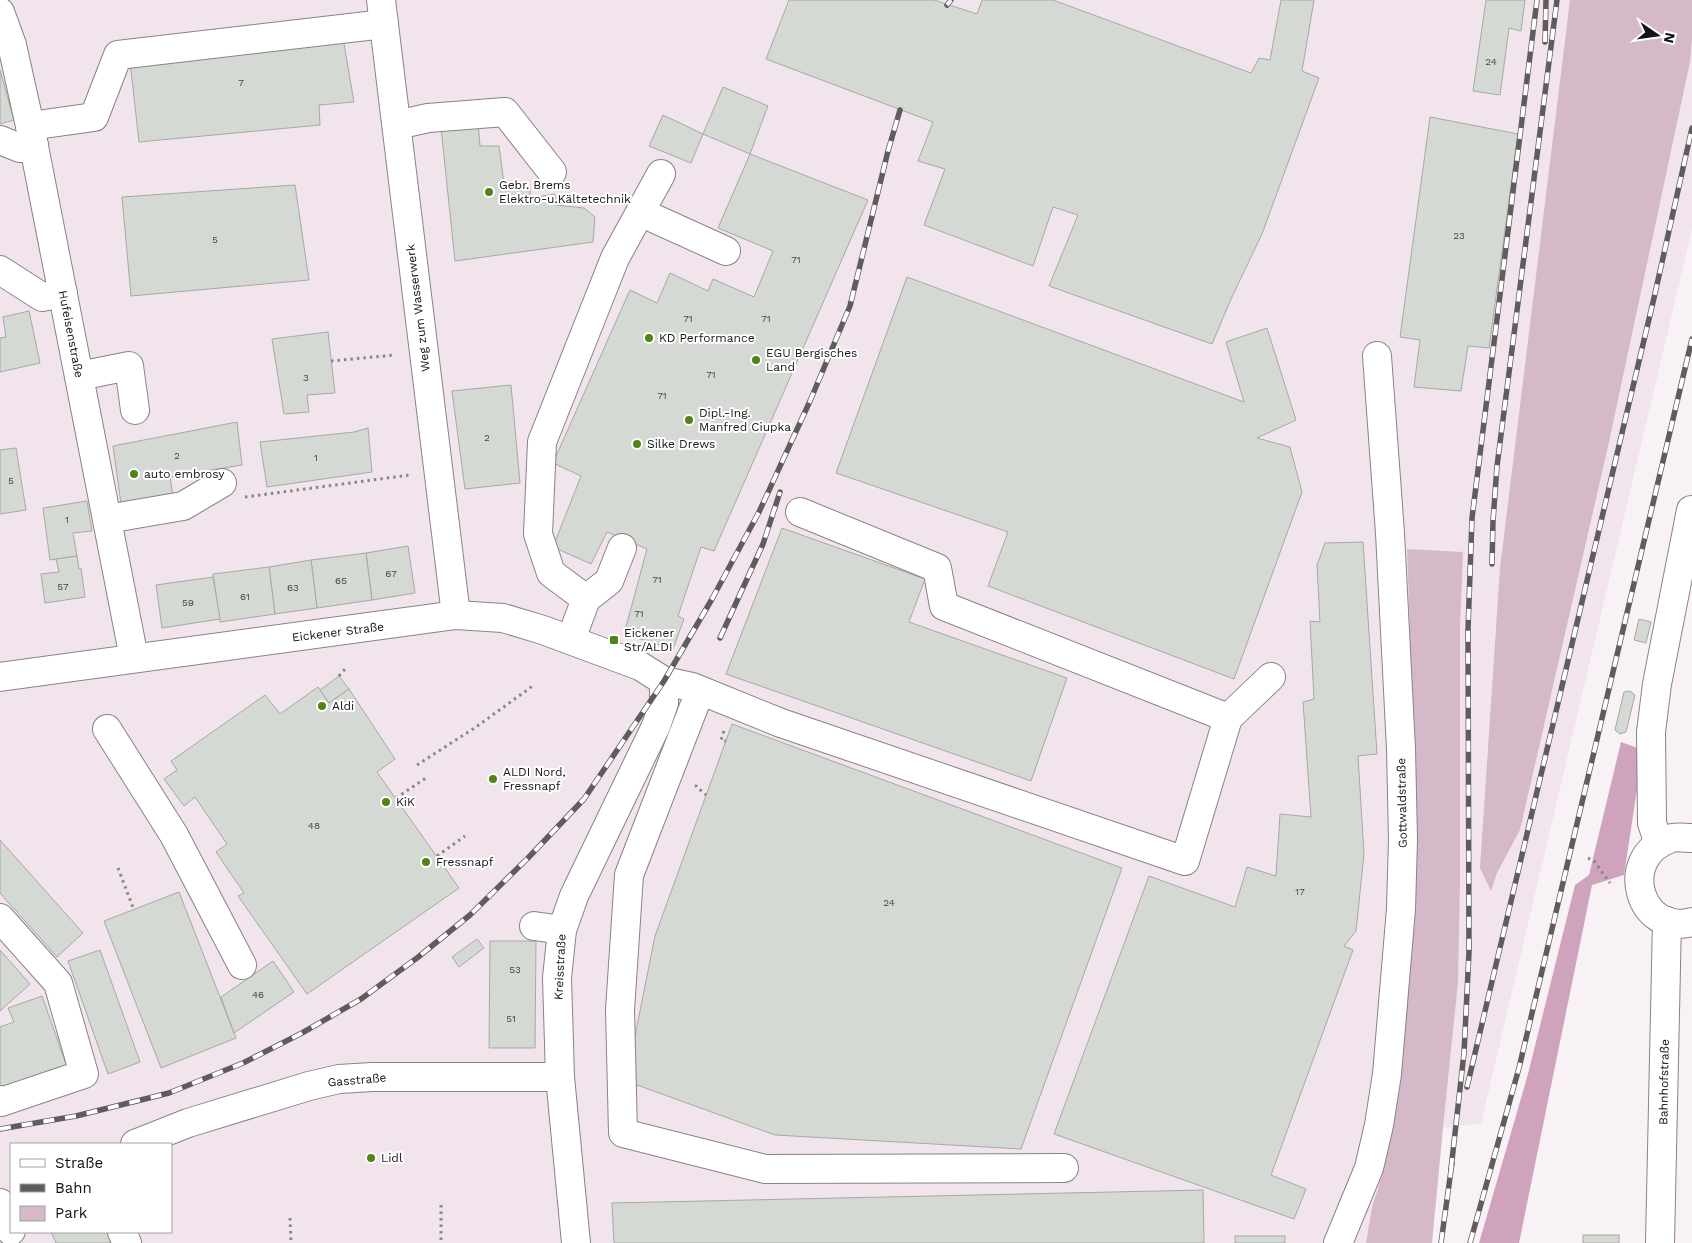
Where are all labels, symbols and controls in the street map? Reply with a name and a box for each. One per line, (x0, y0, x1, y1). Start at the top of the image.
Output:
north arrow (1632, 10, 1682, 60)
text: N (1661, 31, 1679, 45)
house number: 24 (1485, 56, 1497, 67)
house number: 7 (238, 77, 244, 88)
place label: Gebr. Brems Elektro-u.Kältetechnik (499, 178, 631, 206)
marker: Gebr. Brems Elektro-u.Kältetechnik (483, 186, 495, 198)
house number: 23 (1453, 230, 1465, 241)
house number: 5 (212, 234, 218, 245)
street label: Weg zum Wasserwerk (403, 243, 433, 373)
house number: 71 (791, 254, 801, 265)
street label: Hufeisenstraße (56, 289, 86, 379)
house number: 71 (683, 313, 693, 324)
house number: 71 (761, 313, 771, 324)
place label: KD Performance (659, 331, 755, 345)
marker: KD Performance (643, 332, 655, 344)
place label: EGU Bergisches Land (766, 346, 857, 374)
marker: EGU Bergisches Land (750, 354, 762, 366)
house number: 71 (706, 369, 716, 380)
house number: 3 (303, 372, 309, 383)
house number: 71 (657, 390, 667, 401)
place label: Dipl.-Ing. Manfred Ciupka (699, 406, 791, 434)
marker: Dipl.-Ing. Manfred Ciupka (683, 414, 695, 426)
house number: 2 (484, 432, 490, 443)
place label: Silke Drews (647, 437, 715, 451)
marker: Silke Drews (631, 438, 643, 450)
house number: 2 (174, 450, 180, 461)
house number: 1 (314, 452, 318, 463)
place label: auto embrosy (144, 467, 225, 481)
marker: auto embrosy (128, 468, 140, 480)
house number: 5 (8, 475, 14, 486)
house number: 1 (65, 514, 69, 525)
house number: 67 (385, 568, 397, 579)
house number: 71 (652, 574, 662, 585)
house number: 65 (335, 575, 347, 586)
house number: 57 (57, 581, 69, 592)
house number: 63 (287, 582, 299, 593)
house number: 61 (240, 591, 250, 602)
house number: 59 (182, 597, 194, 608)
house number: 71 (634, 608, 644, 619)
street label: Eickener Straße (291, 619, 385, 645)
place label: Eickener Str/ALDI (624, 626, 674, 654)
marker: Eickener Str/ALDI (608, 634, 620, 646)
place label: Aldi (332, 699, 354, 713)
marker: Aldi (316, 700, 328, 712)
street label: Gottwaldstraße (1394, 758, 1410, 848)
place label: ALDI Nord, Fressnapf (503, 765, 566, 793)
marker: ALDI Nord, Fressnapf (487, 773, 499, 785)
place label: KiK (396, 795, 415, 809)
marker: KiK (380, 796, 392, 808)
house number: 48 (308, 820, 320, 831)
place label: Fressnapf (436, 855, 494, 869)
marker: Fressnapf (420, 856, 432, 868)
house number: 17 (1295, 886, 1305, 897)
house number: 24 (883, 897, 895, 908)
street label: Kreisstraße (551, 933, 569, 1000)
house number: 53 (509, 964, 521, 975)
house number: 46 (252, 989, 264, 1000)
house number: 51 (506, 1013, 516, 1024)
street label: Bahnhofstraße (1656, 1039, 1672, 1125)
street label: Gasstraße (327, 1070, 387, 1090)
legend (10, 1143, 172, 1233)
place label: Lidl (381, 1151, 403, 1165)
marker: Lidl (365, 1152, 377, 1164)
text: Straße (55, 1154, 103, 1172)
text: Bahn (55, 1179, 92, 1197)
text: Park (55, 1204, 88, 1222)

